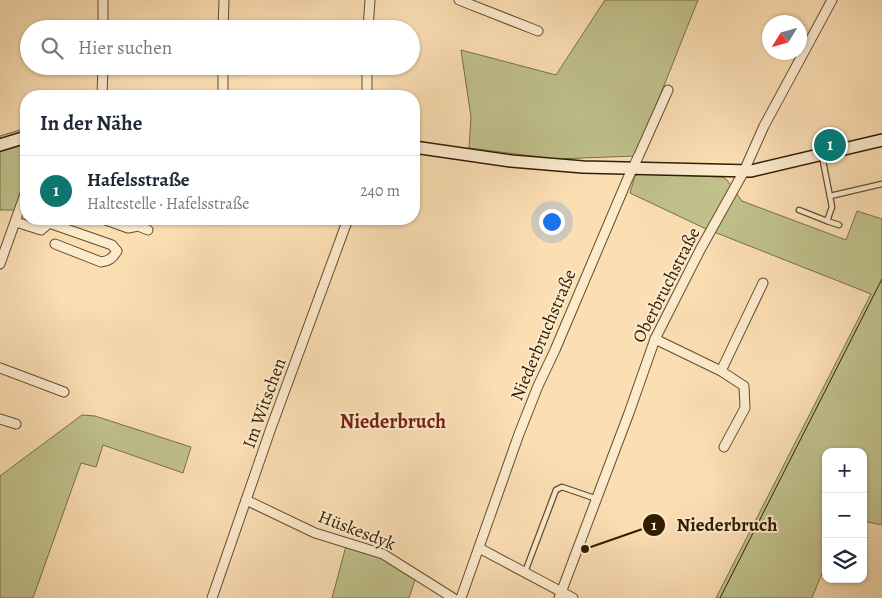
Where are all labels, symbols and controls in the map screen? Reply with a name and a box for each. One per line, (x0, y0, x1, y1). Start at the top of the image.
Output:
north arrow (762, 15, 807, 60)
search box (20, 20, 420, 75)
icon: search (38, 34, 66, 62)
text: Hier suchen (78, 35, 172, 61)
text: In der Nähe (40, 109, 142, 137)
pin: 1 (814, 126, 846, 164)
text: Hafelsstraße (87, 167, 190, 193)
text: 1 (53, 180, 59, 202)
text: 240 m (360, 180, 400, 202)
text: Haltestelle · Hafelsstraße (87, 193, 249, 215)
your location (539, 209, 565, 235)
street label: Oberbruchstraße (627, 223, 705, 347)
street label: Niederbruchstraße (504, 266, 582, 404)
street label: Im Witschen (237, 354, 291, 451)
district label: Niederbruch (340, 408, 446, 435)
map controls (822, 448, 867, 583)
button: + (822, 448, 867, 493)
button: − (822, 493, 867, 538)
street label: Hüskesdyk (315, 504, 399, 556)
callout: Niederbruch (641, 508, 787, 542)
text: Niederbruch (676, 512, 778, 538)
text: 1 (651, 515, 657, 535)
button: layers (822, 538, 867, 583)

